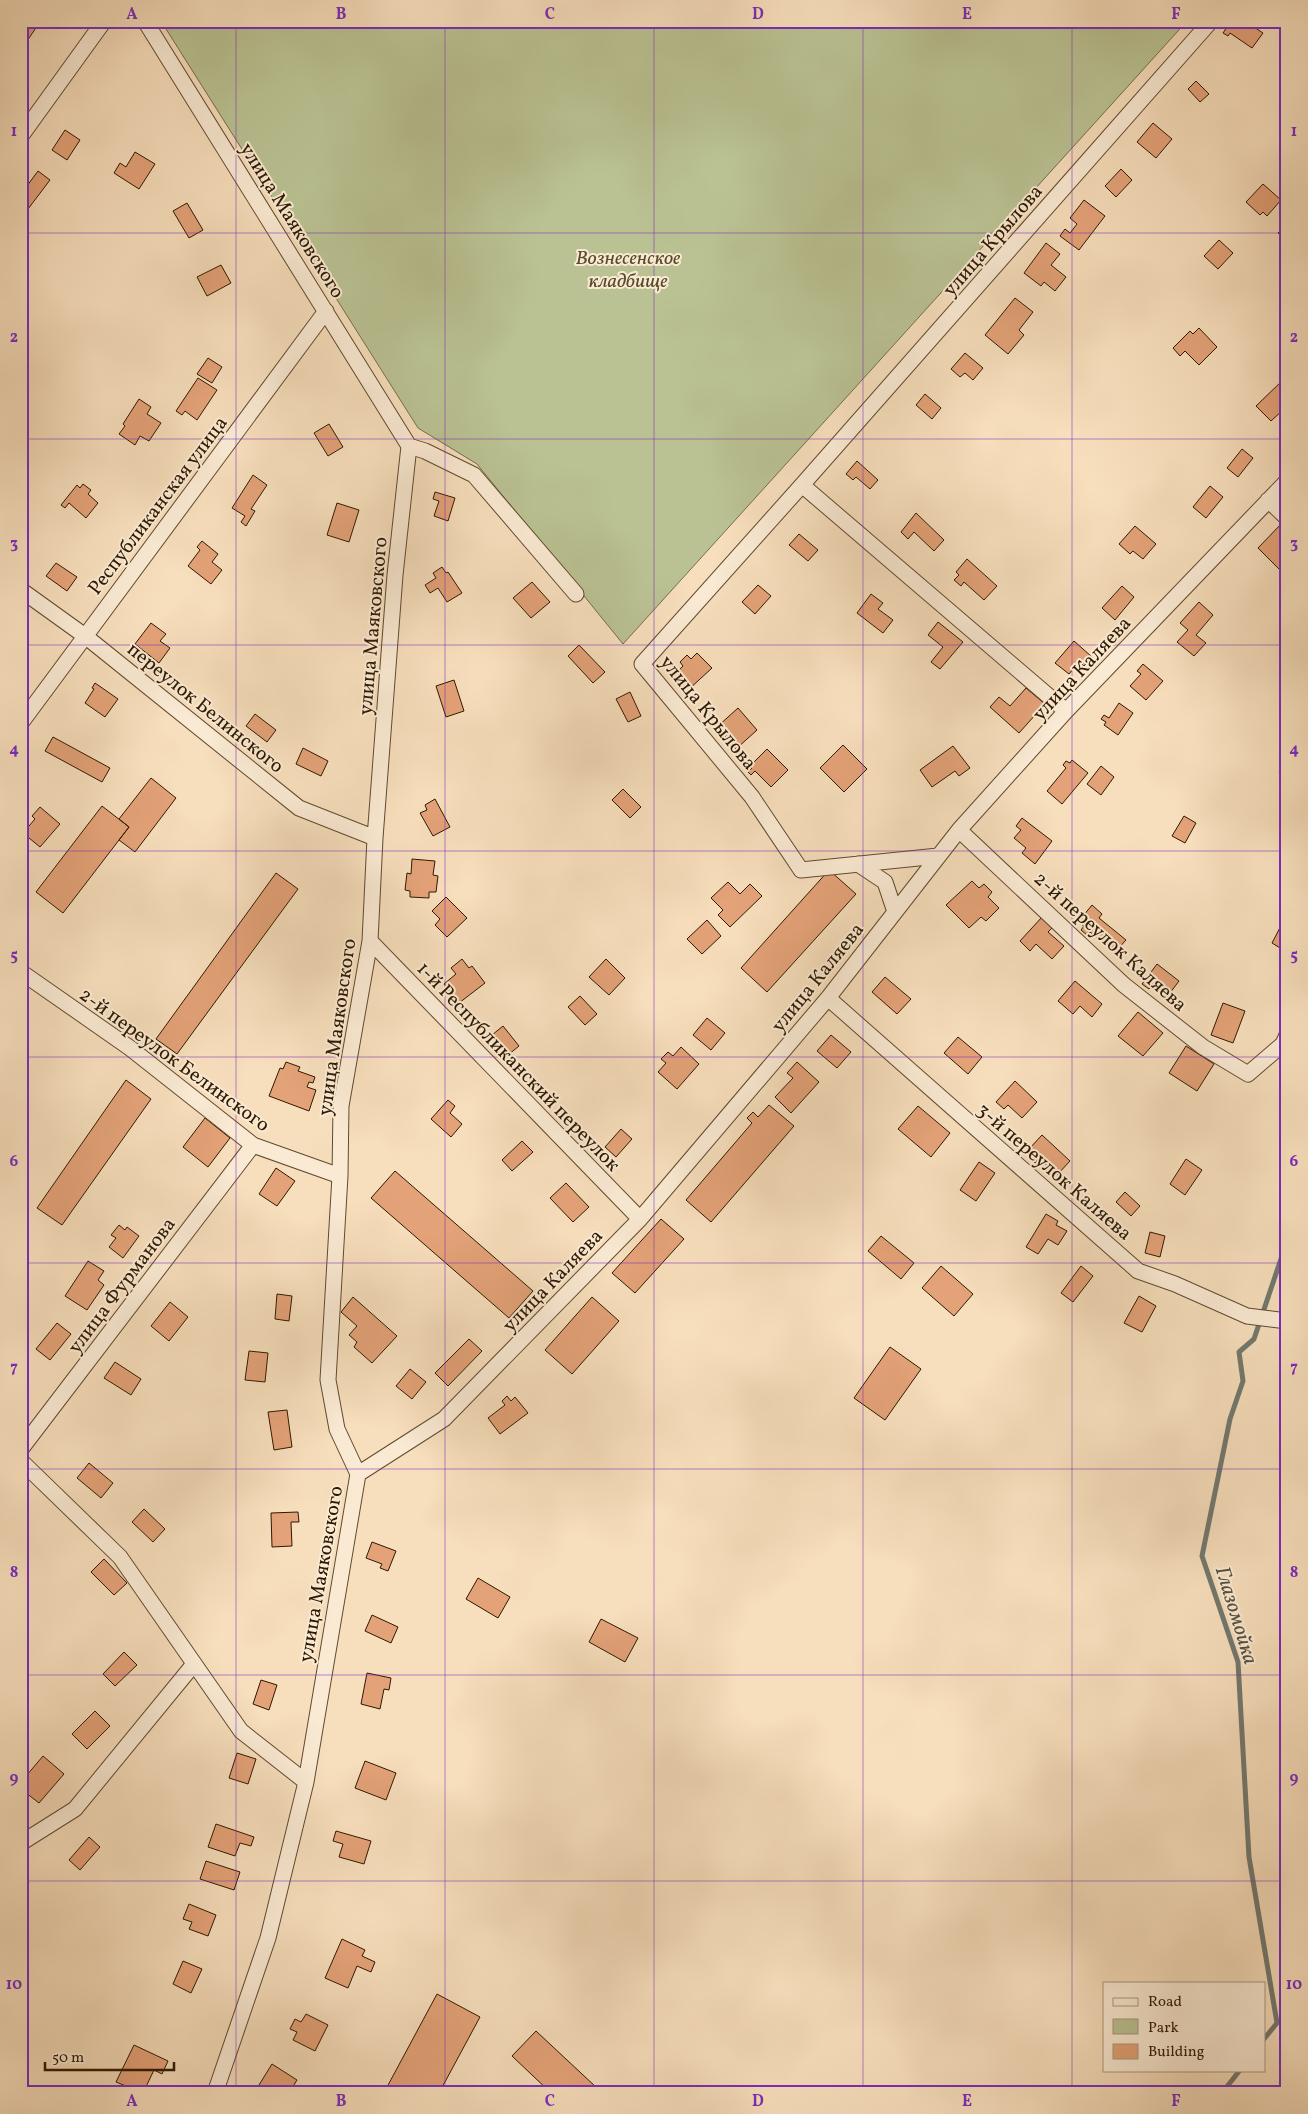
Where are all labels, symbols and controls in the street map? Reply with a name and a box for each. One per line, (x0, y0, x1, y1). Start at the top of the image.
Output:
text: A (126, 4, 138, 26)
text: B (336, 4, 347, 26)
text: C (545, 4, 555, 26)
text: D (752, 4, 764, 26)
text: E (962, 4, 972, 26)
text: F (1171, 4, 1181, 26)
text: 1 (11, 121, 17, 143)
text: 1 (1291, 121, 1297, 143)
street label: улица Маяковского (232, 138, 351, 304)
street label: улица Крылова (937, 179, 1050, 304)
park label: Вознесенское кладбище (576, 245, 681, 296)
text: 2 (10, 327, 18, 349)
text: 2 (1290, 327, 1298, 349)
street label: Республиканская улица (82, 411, 235, 601)
text: 3 (10, 533, 18, 555)
text: 3 (1290, 533, 1298, 555)
street label: улица Маяковского (352, 536, 396, 717)
street label: улица Каляева (1026, 611, 1138, 728)
street label: переулок Белинского (120, 636, 289, 781)
street label: улица Крылова (652, 650, 763, 777)
text: 4 (9, 739, 19, 761)
text: 4 (1289, 739, 1299, 761)
street label: 2-й переулок Каляева (1027, 866, 1193, 1019)
street label: улица Каляева (765, 917, 872, 1039)
street label: улица Маяковского (312, 937, 364, 1118)
text: 5 (10, 945, 18, 967)
text: 5 (1290, 945, 1298, 967)
street label: 1-й Республиканский переулок (409, 956, 626, 1179)
street label: 2-й переулок Белинского (73, 982, 275, 1139)
street label: 3-й переулок Каляева (970, 1097, 1137, 1248)
text: 6 (10, 1151, 19, 1173)
text: 6 (1290, 1151, 1299, 1173)
street label: улица Фурманова (62, 1212, 183, 1360)
street label: улица Каляева (497, 1223, 610, 1339)
text: 7 (10, 1357, 18, 1379)
text: 7 (1290, 1357, 1298, 1379)
street label: улица Маяковского (293, 1484, 351, 1665)
text: 8 (10, 1562, 18, 1584)
text: 8 (1290, 1562, 1298, 1584)
water label: Глазомойка (1207, 1563, 1264, 1668)
text: 9 (10, 1768, 19, 1790)
text: 9 (1290, 1768, 1299, 1790)
text: 10 (6, 1974, 22, 1996)
text: 10 (1286, 1974, 1302, 1996)
legend (1103, 1982, 1266, 2072)
text: Road (1148, 1992, 1182, 2013)
text: Park (1148, 2018, 1179, 2039)
scale bar (45, 2039, 174, 2071)
text: Building (1148, 2042, 1205, 2063)
text: 50 m (52, 2048, 84, 2069)
text: A (126, 2091, 138, 2113)
text: B (336, 2091, 347, 2113)
text: C (545, 2091, 555, 2113)
text: D (752, 2091, 764, 2113)
text: E (962, 2091, 972, 2113)
text: F (1171, 2091, 1181, 2113)

